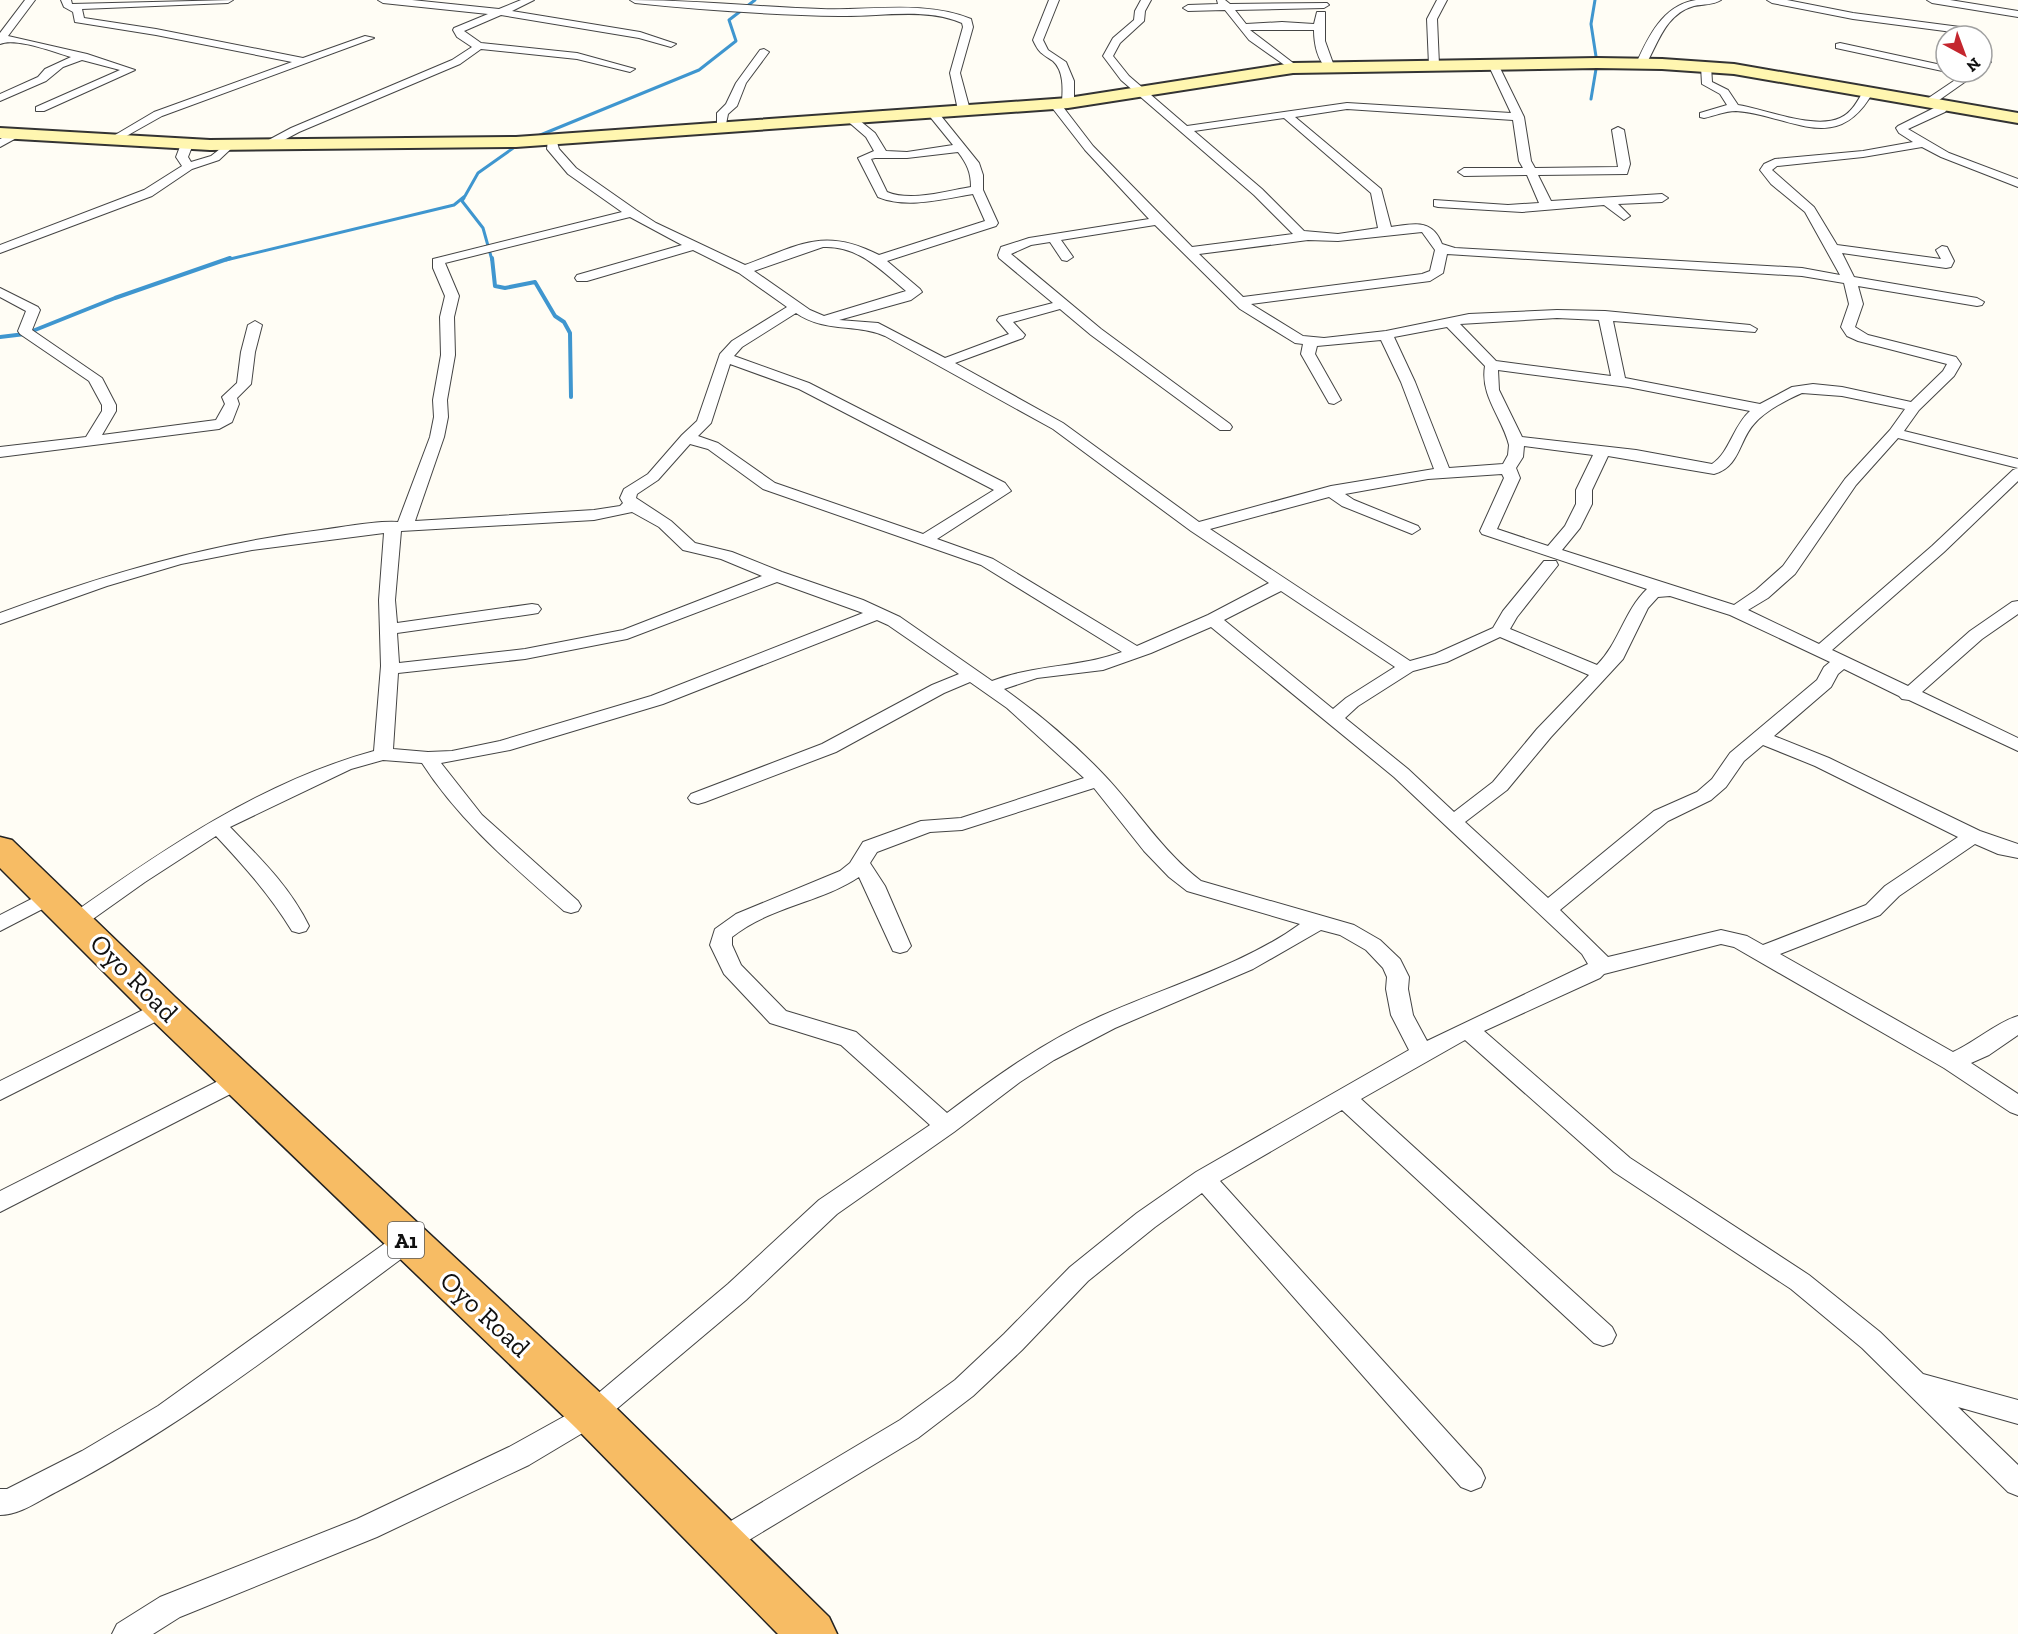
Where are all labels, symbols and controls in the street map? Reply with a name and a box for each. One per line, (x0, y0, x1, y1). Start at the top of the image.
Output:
north arrow (1934, 24, 1994, 84)
text: N (1963, 54, 1984, 76)
street label: Oyo Road (83, 927, 185, 1029)
road number: A1 (388, 1222, 424, 1258)
street label: Oyo Road (433, 1264, 537, 1364)

